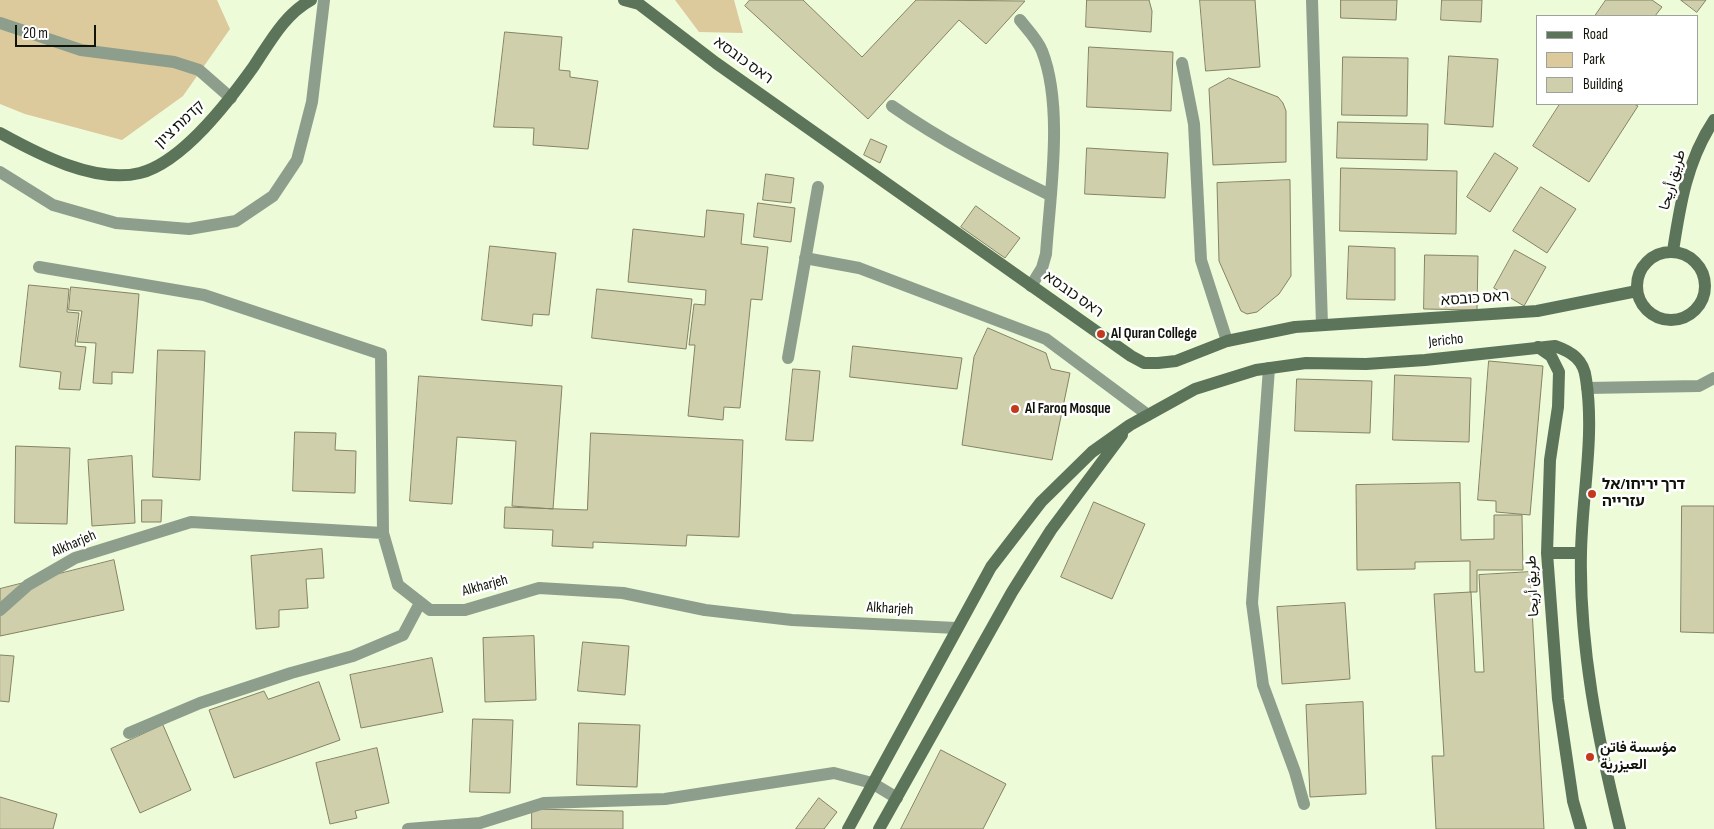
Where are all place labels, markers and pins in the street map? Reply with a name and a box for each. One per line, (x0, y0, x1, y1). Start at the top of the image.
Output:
place label: Al Quran College (1111, 325, 1197, 343)
marker: Al Quran College (1095, 328, 1107, 340)
place label: Al Faroq Mosque (1025, 400, 1111, 418)
marker: Al Faroq Mosque (1009, 403, 1021, 415)
place label: דרך יריחו/אל עזרייה (1602, 476, 1685, 511)
marker: דרך יריחו/אל עזרייה (1586, 488, 1598, 500)
place label: مؤسسة فاتن العيزرية (1600, 739, 1677, 774)
marker: مؤسسة فاتن العيزرية (1584, 751, 1596, 763)

